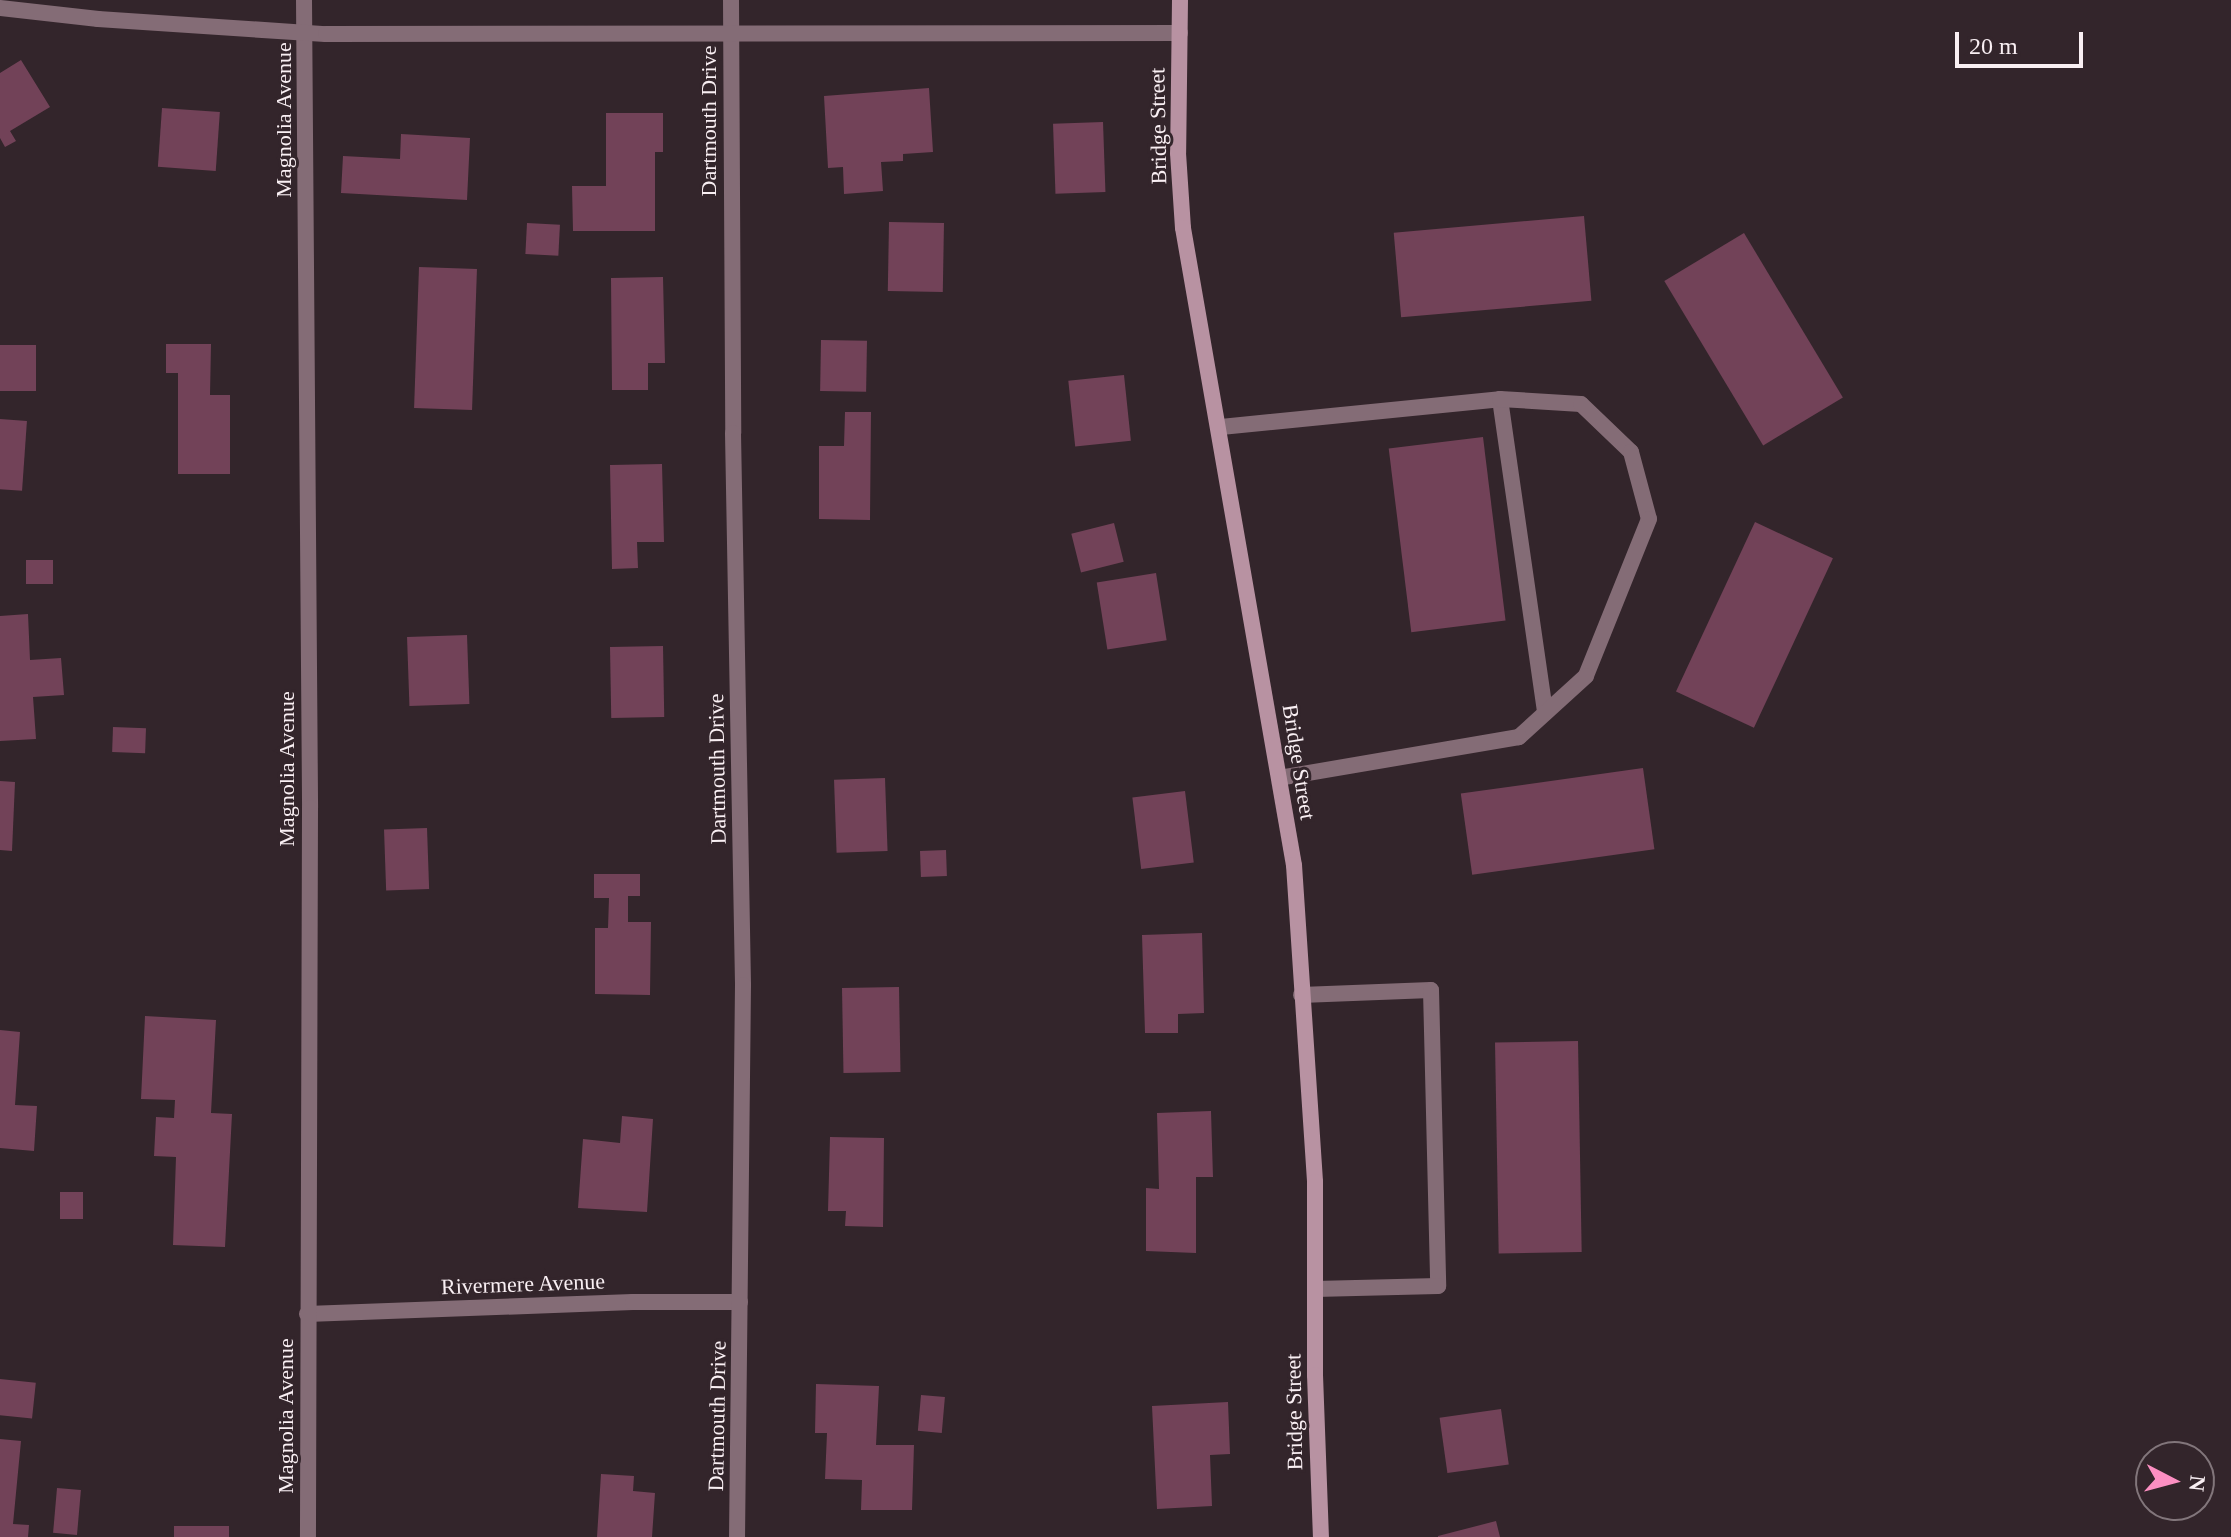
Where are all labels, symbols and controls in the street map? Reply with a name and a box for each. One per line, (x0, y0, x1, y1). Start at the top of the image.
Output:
scale bar (1959, 16, 2087, 66)
text: 20 m (1969, 33, 2018, 59)
street label: Magnolia Avenue (271, 42, 297, 198)
street label: Dartmouth Drive (696, 46, 722, 196)
street label: Bridge Street (1144, 67, 1172, 185)
street label: Magnolia Avenue (274, 691, 300, 847)
street label: Dartmouth Drive (702, 693, 732, 845)
street label: Bridge Street (1277, 702, 1321, 822)
street label: Rivermere Avenue (440, 1268, 606, 1300)
street label: Magnolia Avenue (273, 1338, 299, 1494)
street label: Dartmouth Drive (702, 1340, 732, 1492)
street label: Bridge Street (1280, 1353, 1308, 1471)
north arrow (2135, 1441, 2215, 1521)
text: N (2184, 1474, 2211, 1493)

